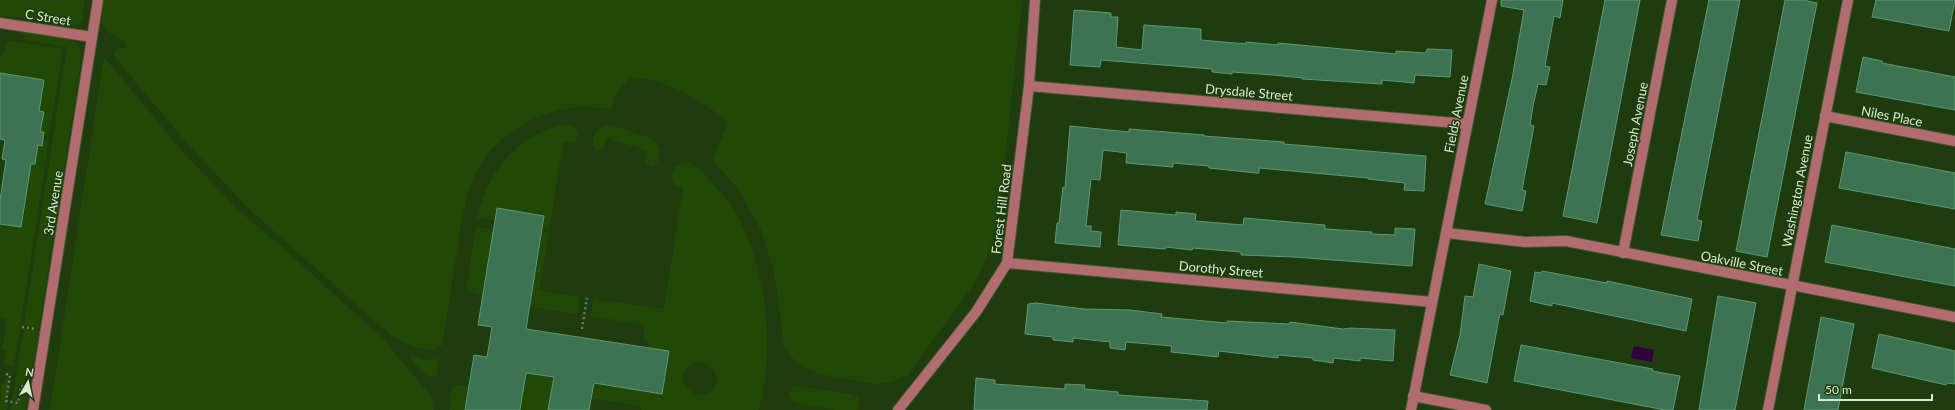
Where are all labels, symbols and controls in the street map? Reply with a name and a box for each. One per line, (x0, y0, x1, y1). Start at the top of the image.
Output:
street label: C Street (24, 5, 72, 29)
street label: Fields Avenue (1441, 73, 1471, 154)
street label: Drysdale Street (1205, 80, 1294, 104)
street label: Joseph Avenue (1619, 80, 1651, 168)
street label: Niles Place (1860, 102, 1924, 130)
street label: Washington Avenue (1778, 133, 1816, 249)
street label: Forest Hill Road (988, 163, 1014, 255)
street label: 3rd Avenue (40, 169, 66, 236)
street label: Oakville Street (1699, 247, 1785, 279)
street label: Dorothy Street (1178, 257, 1264, 281)
north arrow (8, 362, 48, 402)
text: N (24, 365, 35, 379)
scale bar (1819, 376, 1932, 402)
text: 50 m (1825, 382, 1852, 397)

